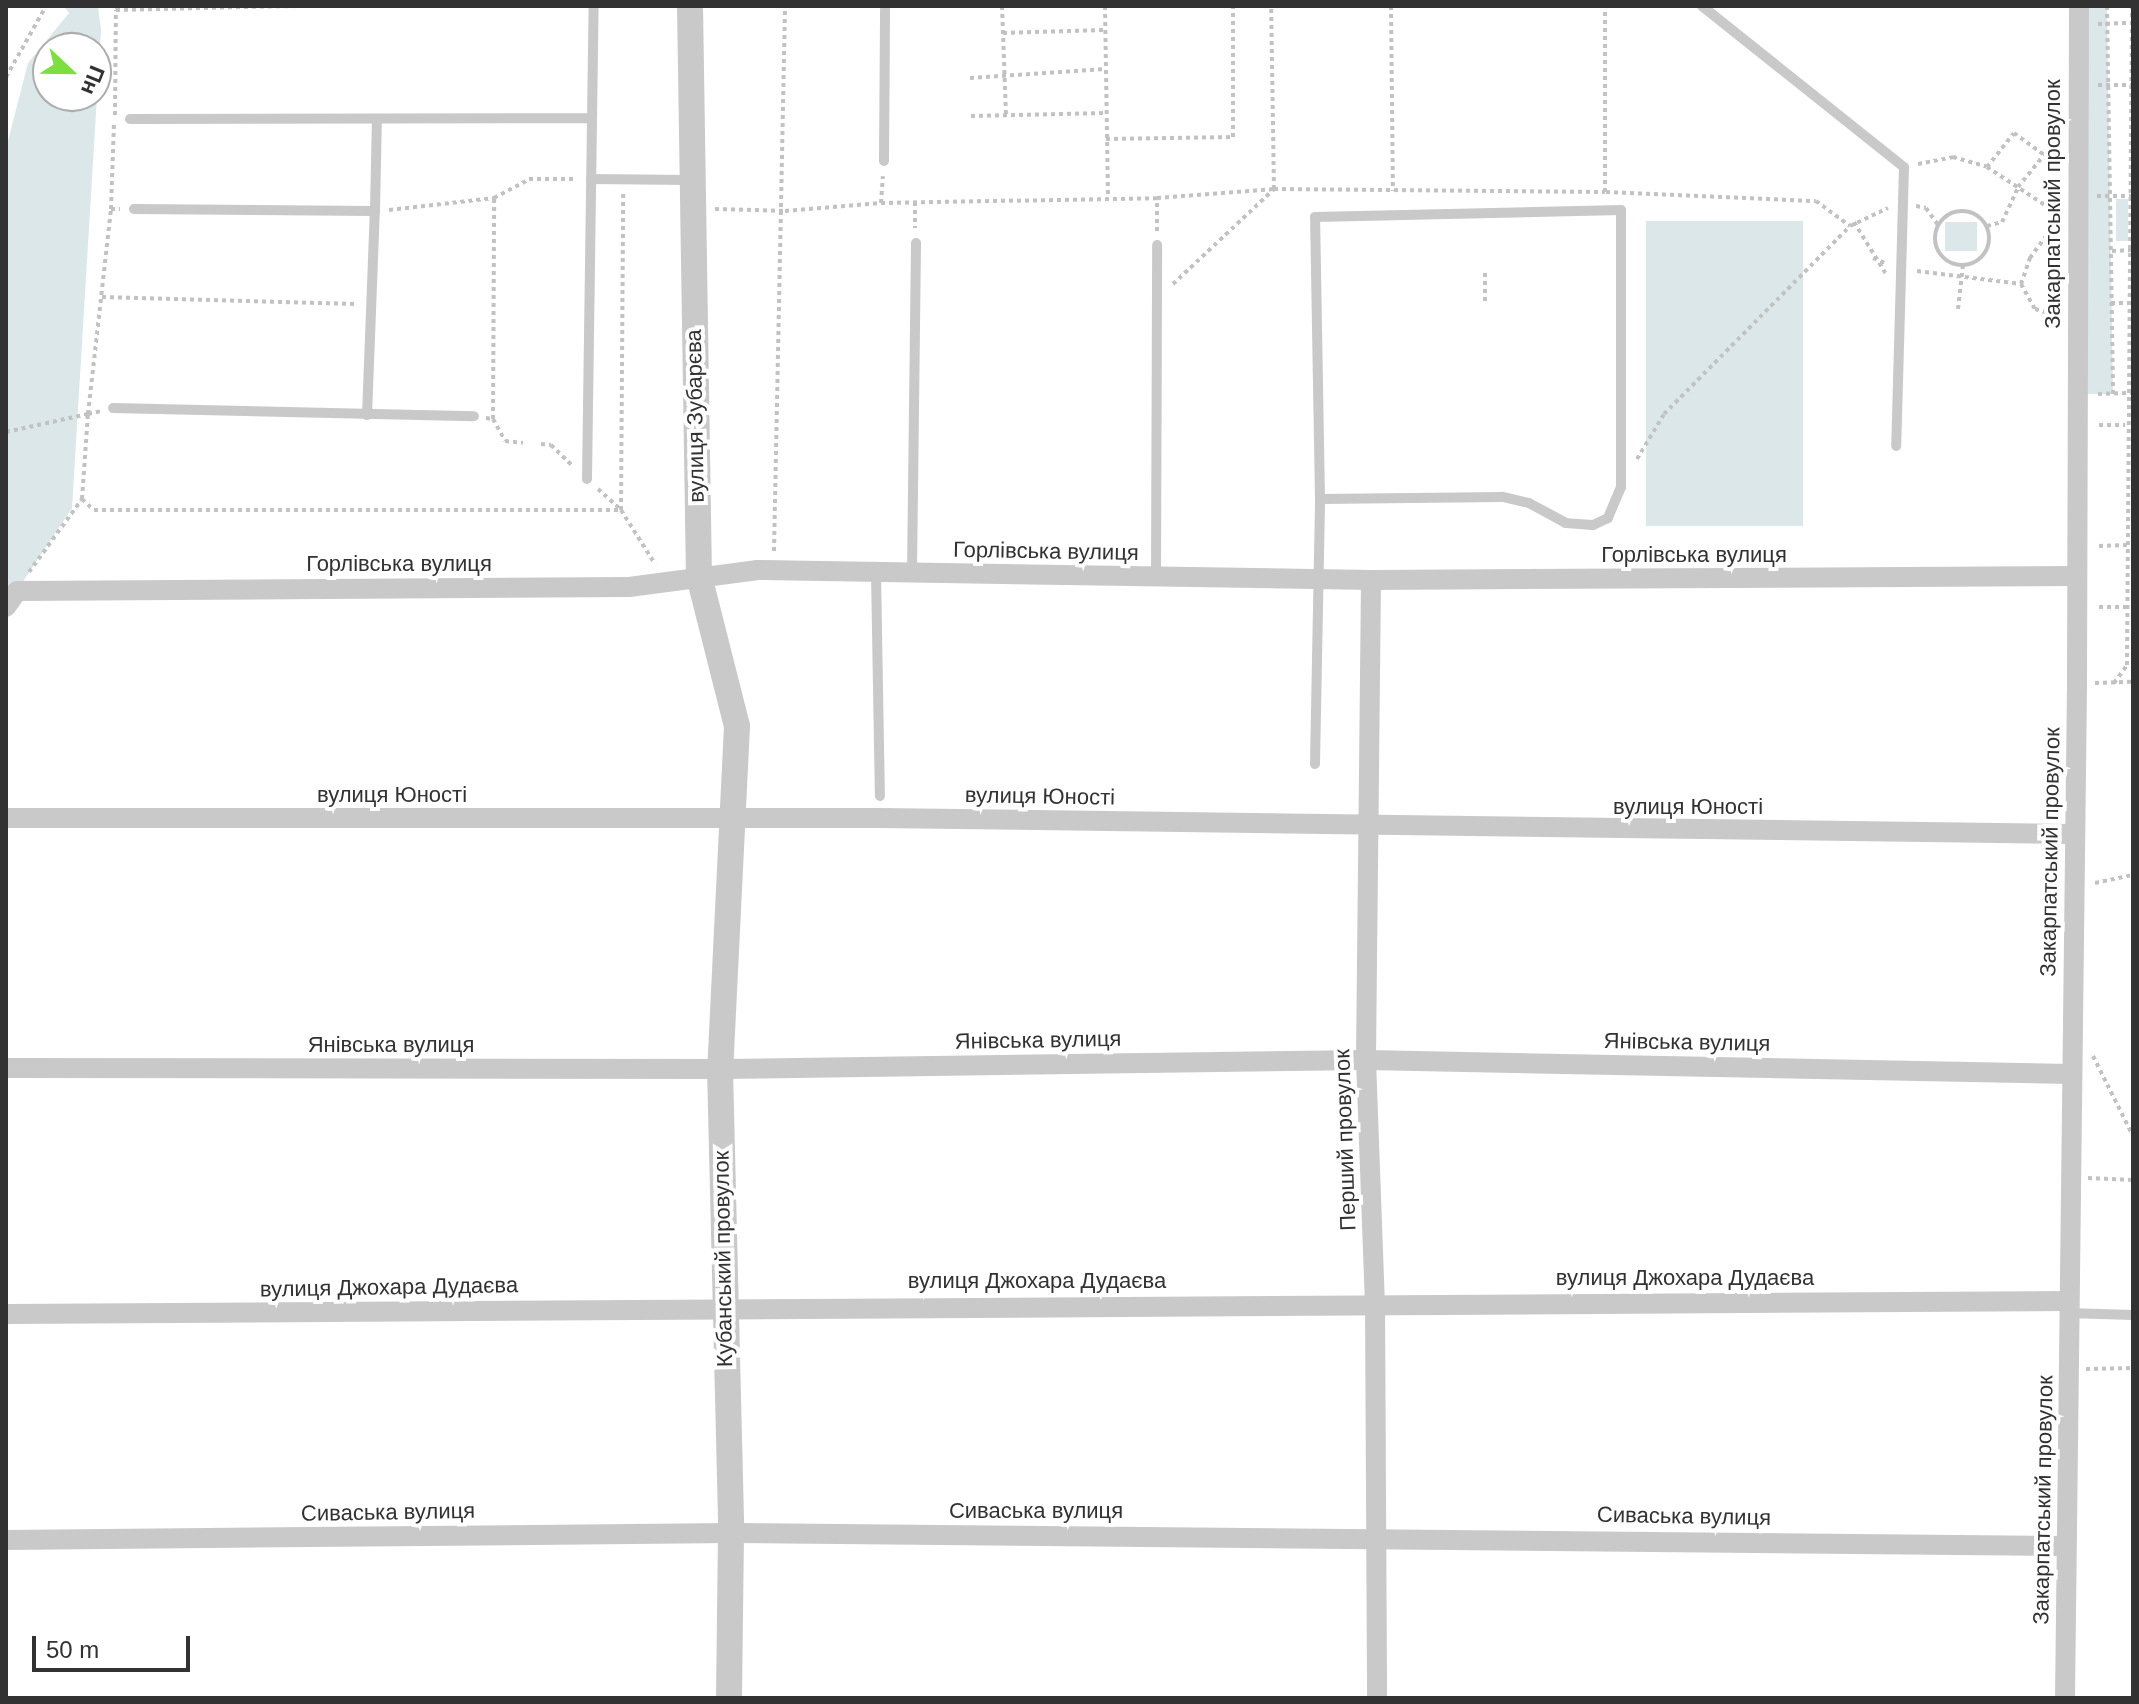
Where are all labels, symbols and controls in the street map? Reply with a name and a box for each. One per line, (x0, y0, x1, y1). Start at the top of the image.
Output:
north arrow (32, 32, 112, 112)
text: Пн (76, 62, 110, 99)
street label: Закарпатський провулок (2040, 79, 2066, 329)
street label: вулиця Зубарєва (680, 329, 710, 503)
street label: Горлівська вулиця (953, 536, 1139, 566)
street label: Горлівська вулиця (1601, 542, 1787, 568)
street label: Горлівська вулиця (306, 551, 492, 577)
street label: Закарпатський провулок (2035, 727, 2065, 977)
street label: вулиця Юності (965, 781, 1115, 811)
street label: вулиця Юності (317, 782, 467, 808)
street label: вулиця Юності (1613, 794, 1763, 820)
street label: Янівська вулиця (954, 1025, 1122, 1055)
street label: Янівська вулиця (1603, 1027, 1771, 1057)
street label: Янівська вулиця (308, 1032, 474, 1058)
street label: Перший провулок (1329, 1049, 1361, 1231)
street label: Кубанський провулок (708, 1151, 738, 1367)
street label: вулиця Джохара Дудаєва (1556, 1265, 1814, 1291)
street label: вулиця Джохара Дудаєва (908, 1268, 1166, 1294)
street label: вулиця Джохара Дудаєва (260, 1272, 518, 1302)
street label: Закарпатський провулок (2028, 1375, 2058, 1625)
street label: Сиваська вулиця (301, 1497, 475, 1527)
street label: Сиваська вулиця (949, 1498, 1123, 1524)
street label: Сиваська вулиця (1597, 1501, 1771, 1531)
scale bar (36, 1620, 194, 1670)
text: 50 m (46, 1636, 99, 1663)

